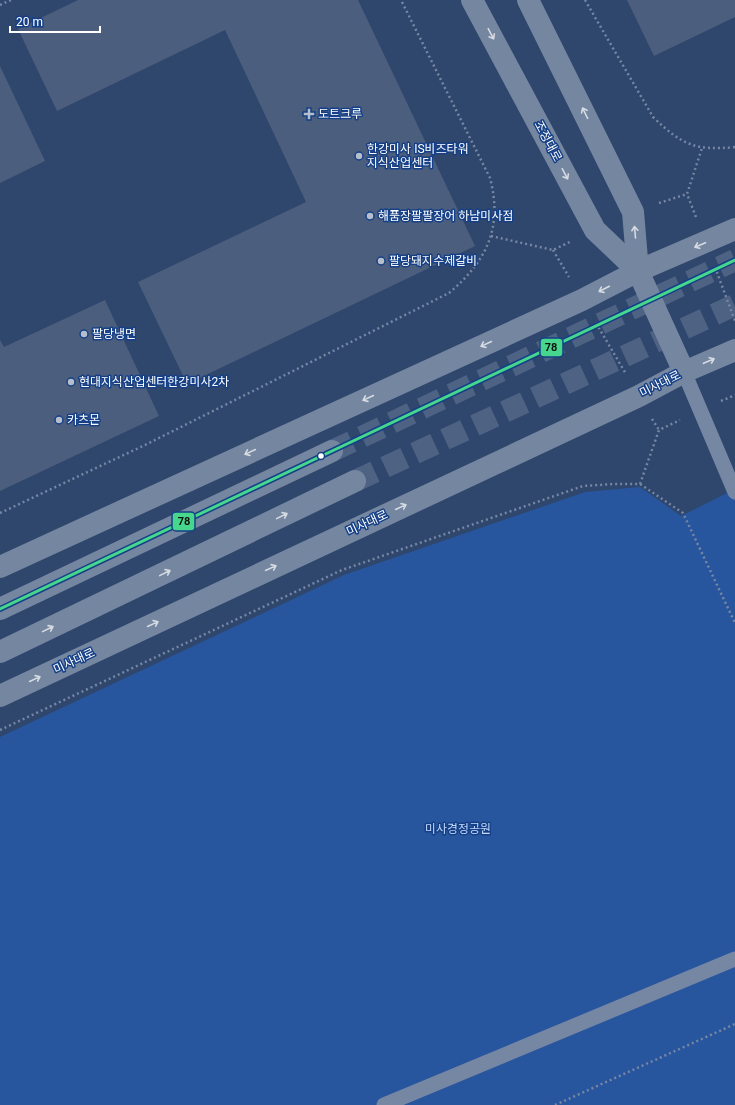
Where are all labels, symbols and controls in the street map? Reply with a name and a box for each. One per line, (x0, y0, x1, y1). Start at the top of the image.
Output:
scale bar (10, 8, 100, 34)
text: 20 m (16, 15, 43, 29)
one-way arrow (487, 28, 495, 40)
place label: 도트크루 (318, 107, 362, 121)
marker: 도트크루 (303, 108, 315, 120)
one-way arrow (581, 108, 588, 120)
street label: 조정대로 (531, 118, 565, 164)
place label: 한강미사 IS비즈타워 지식산업센터 (367, 142, 469, 170)
marker: 한강미사 IS비즈타워 지식산업센터 (354, 151, 364, 161)
one-way arrow (562, 168, 569, 180)
place label: 해품장팔팔장어 하남미사점 (378, 209, 513, 223)
marker: 해품장팔팔장어 하남미사점 (365, 211, 375, 221)
one-way arrow (632, 226, 639, 239)
one-way arrow (694, 242, 706, 249)
place label: 팔당돼지수제갈비 (389, 254, 477, 268)
marker: 팔당돼지수제갈비 (376, 256, 386, 266)
one-way arrow (598, 285, 610, 293)
place label: 팔당냉면 (92, 327, 136, 341)
marker: 팔당냉면 (79, 329, 89, 339)
line badge: 78 (540, 338, 563, 357)
one-way arrow (480, 341, 492, 348)
text: 78 (545, 341, 557, 354)
one-way arrow (703, 357, 715, 365)
street label: 미사대로 (637, 368, 683, 400)
place label: 현대지식산업센터한강미사2차 (79, 375, 229, 389)
marker: 현대지식산업센터한강미사2차 (66, 377, 76, 387)
one-way arrow (362, 395, 374, 402)
place label: 카츠몬 (67, 413, 100, 427)
marker: 카츠몬 (54, 415, 64, 425)
one-way arrow (244, 449, 256, 456)
unlabelled marker (316, 451, 326, 461)
one-way arrow (395, 503, 407, 510)
street label: 미사대로 (344, 507, 390, 539)
line badge: 78 (172, 512, 195, 531)
one-way arrow (276, 512, 288, 519)
text: 78 (178, 515, 190, 528)
one-way arrow (264, 564, 276, 572)
one-way arrow (159, 569, 171, 576)
one-way arrow (147, 620, 159, 627)
one-way arrow (41, 625, 53, 632)
street label: 미사대로 (51, 645, 97, 677)
one-way arrow (29, 675, 41, 682)
park label: 미사경정공원 (425, 822, 491, 836)

